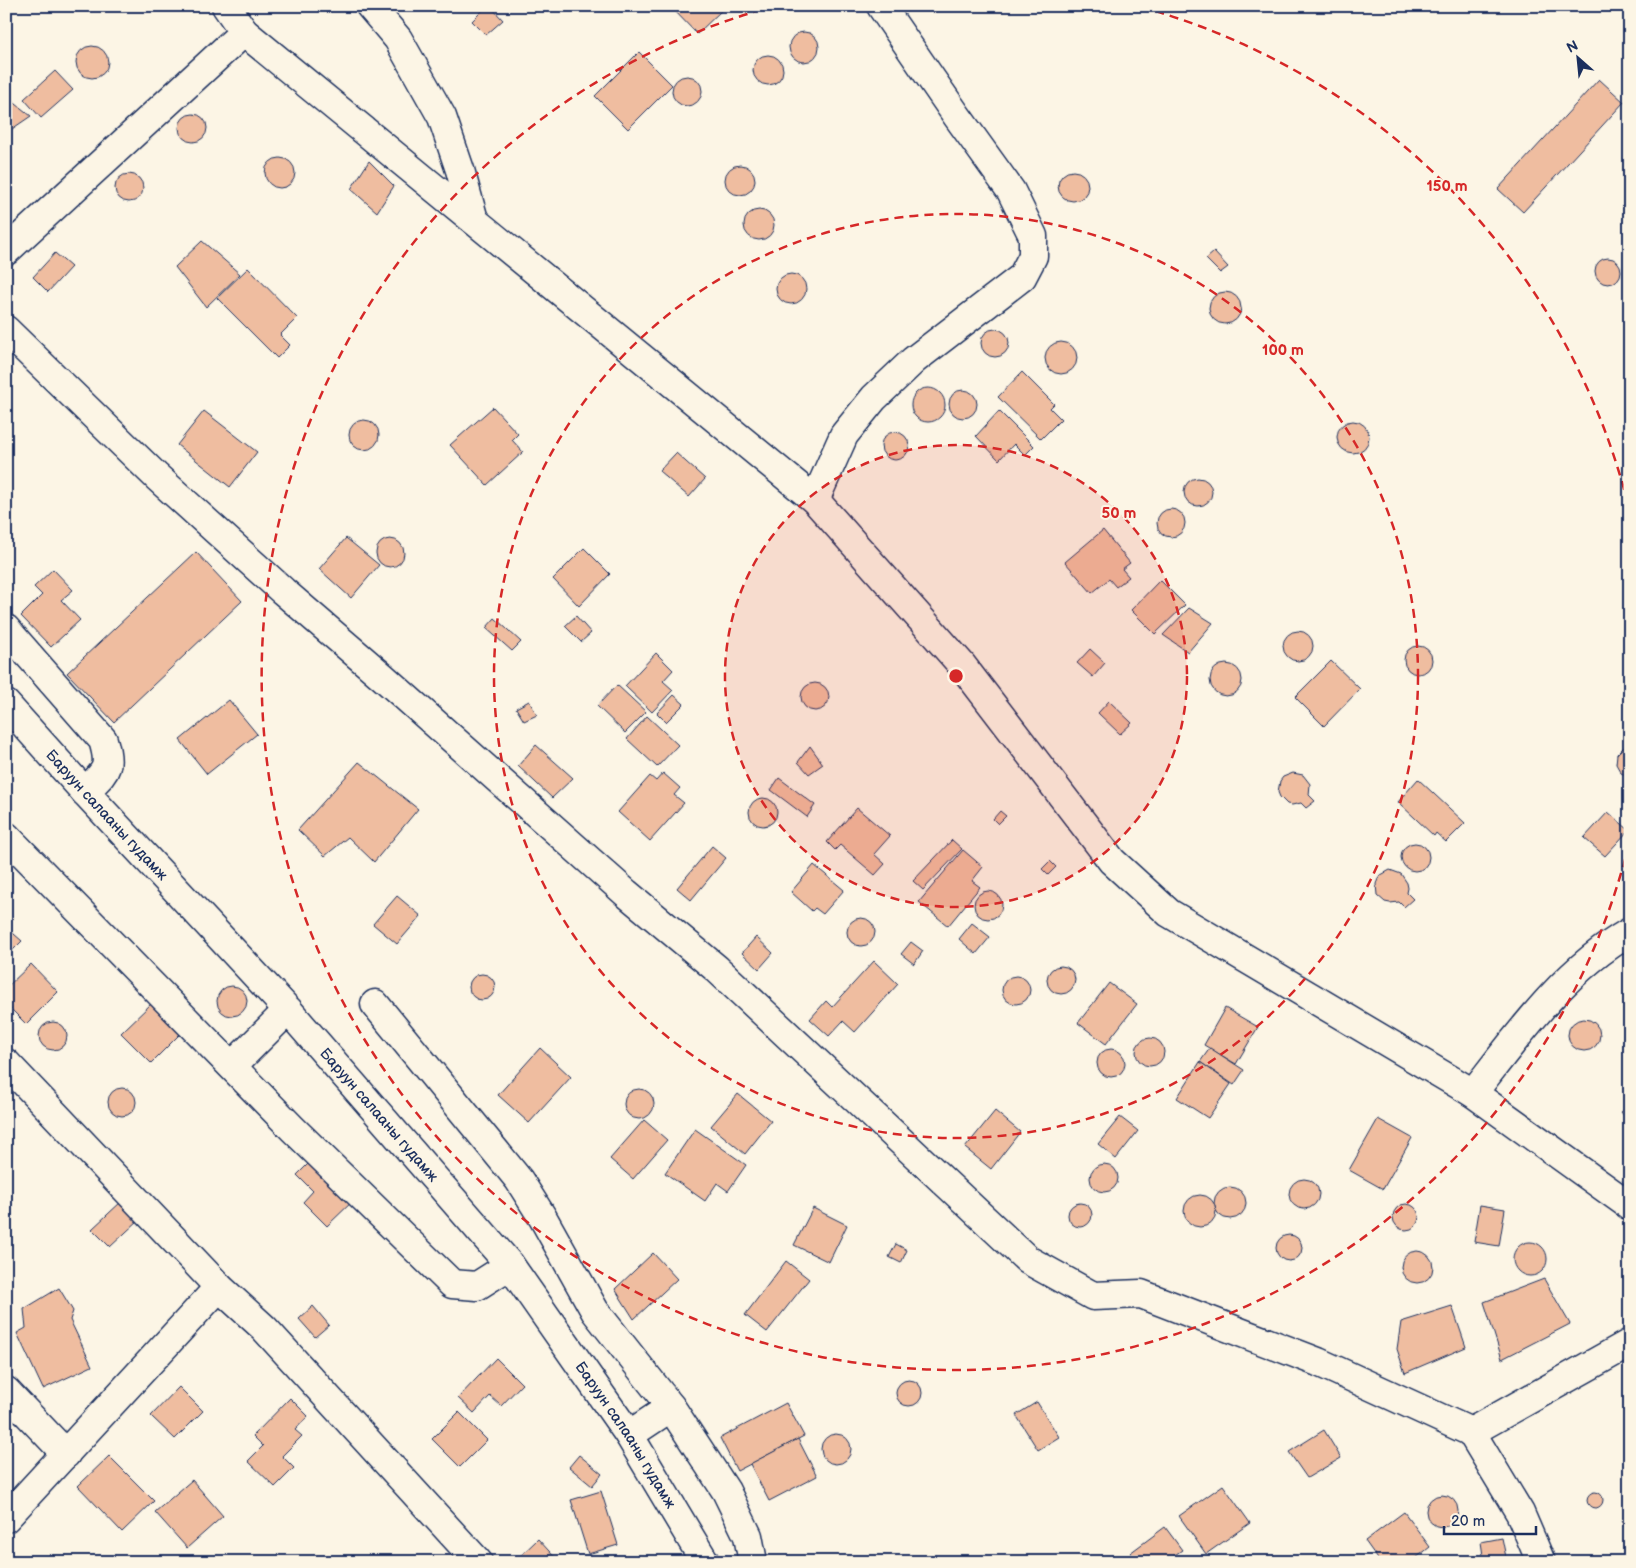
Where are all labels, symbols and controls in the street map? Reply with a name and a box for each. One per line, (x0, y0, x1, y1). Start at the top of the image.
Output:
north arrow (1554, 32, 1604, 82)
text: N (1564, 37, 1581, 57)
text: 150 m (1426, 177, 1468, 196)
text: 100 m (1262, 341, 1304, 360)
text: 50 m (1102, 504, 1137, 523)
centre of rings (947, 667, 965, 685)
street label: Баруун салааны гудамж (42, 746, 172, 885)
street label: Баруун салааны гудамж (316, 1044, 443, 1186)
street label: Баруун салааны гудамж (571, 1358, 680, 1512)
scale bar (1444, 1503, 1536, 1535)
text: 20 m (1451, 1512, 1485, 1531)

